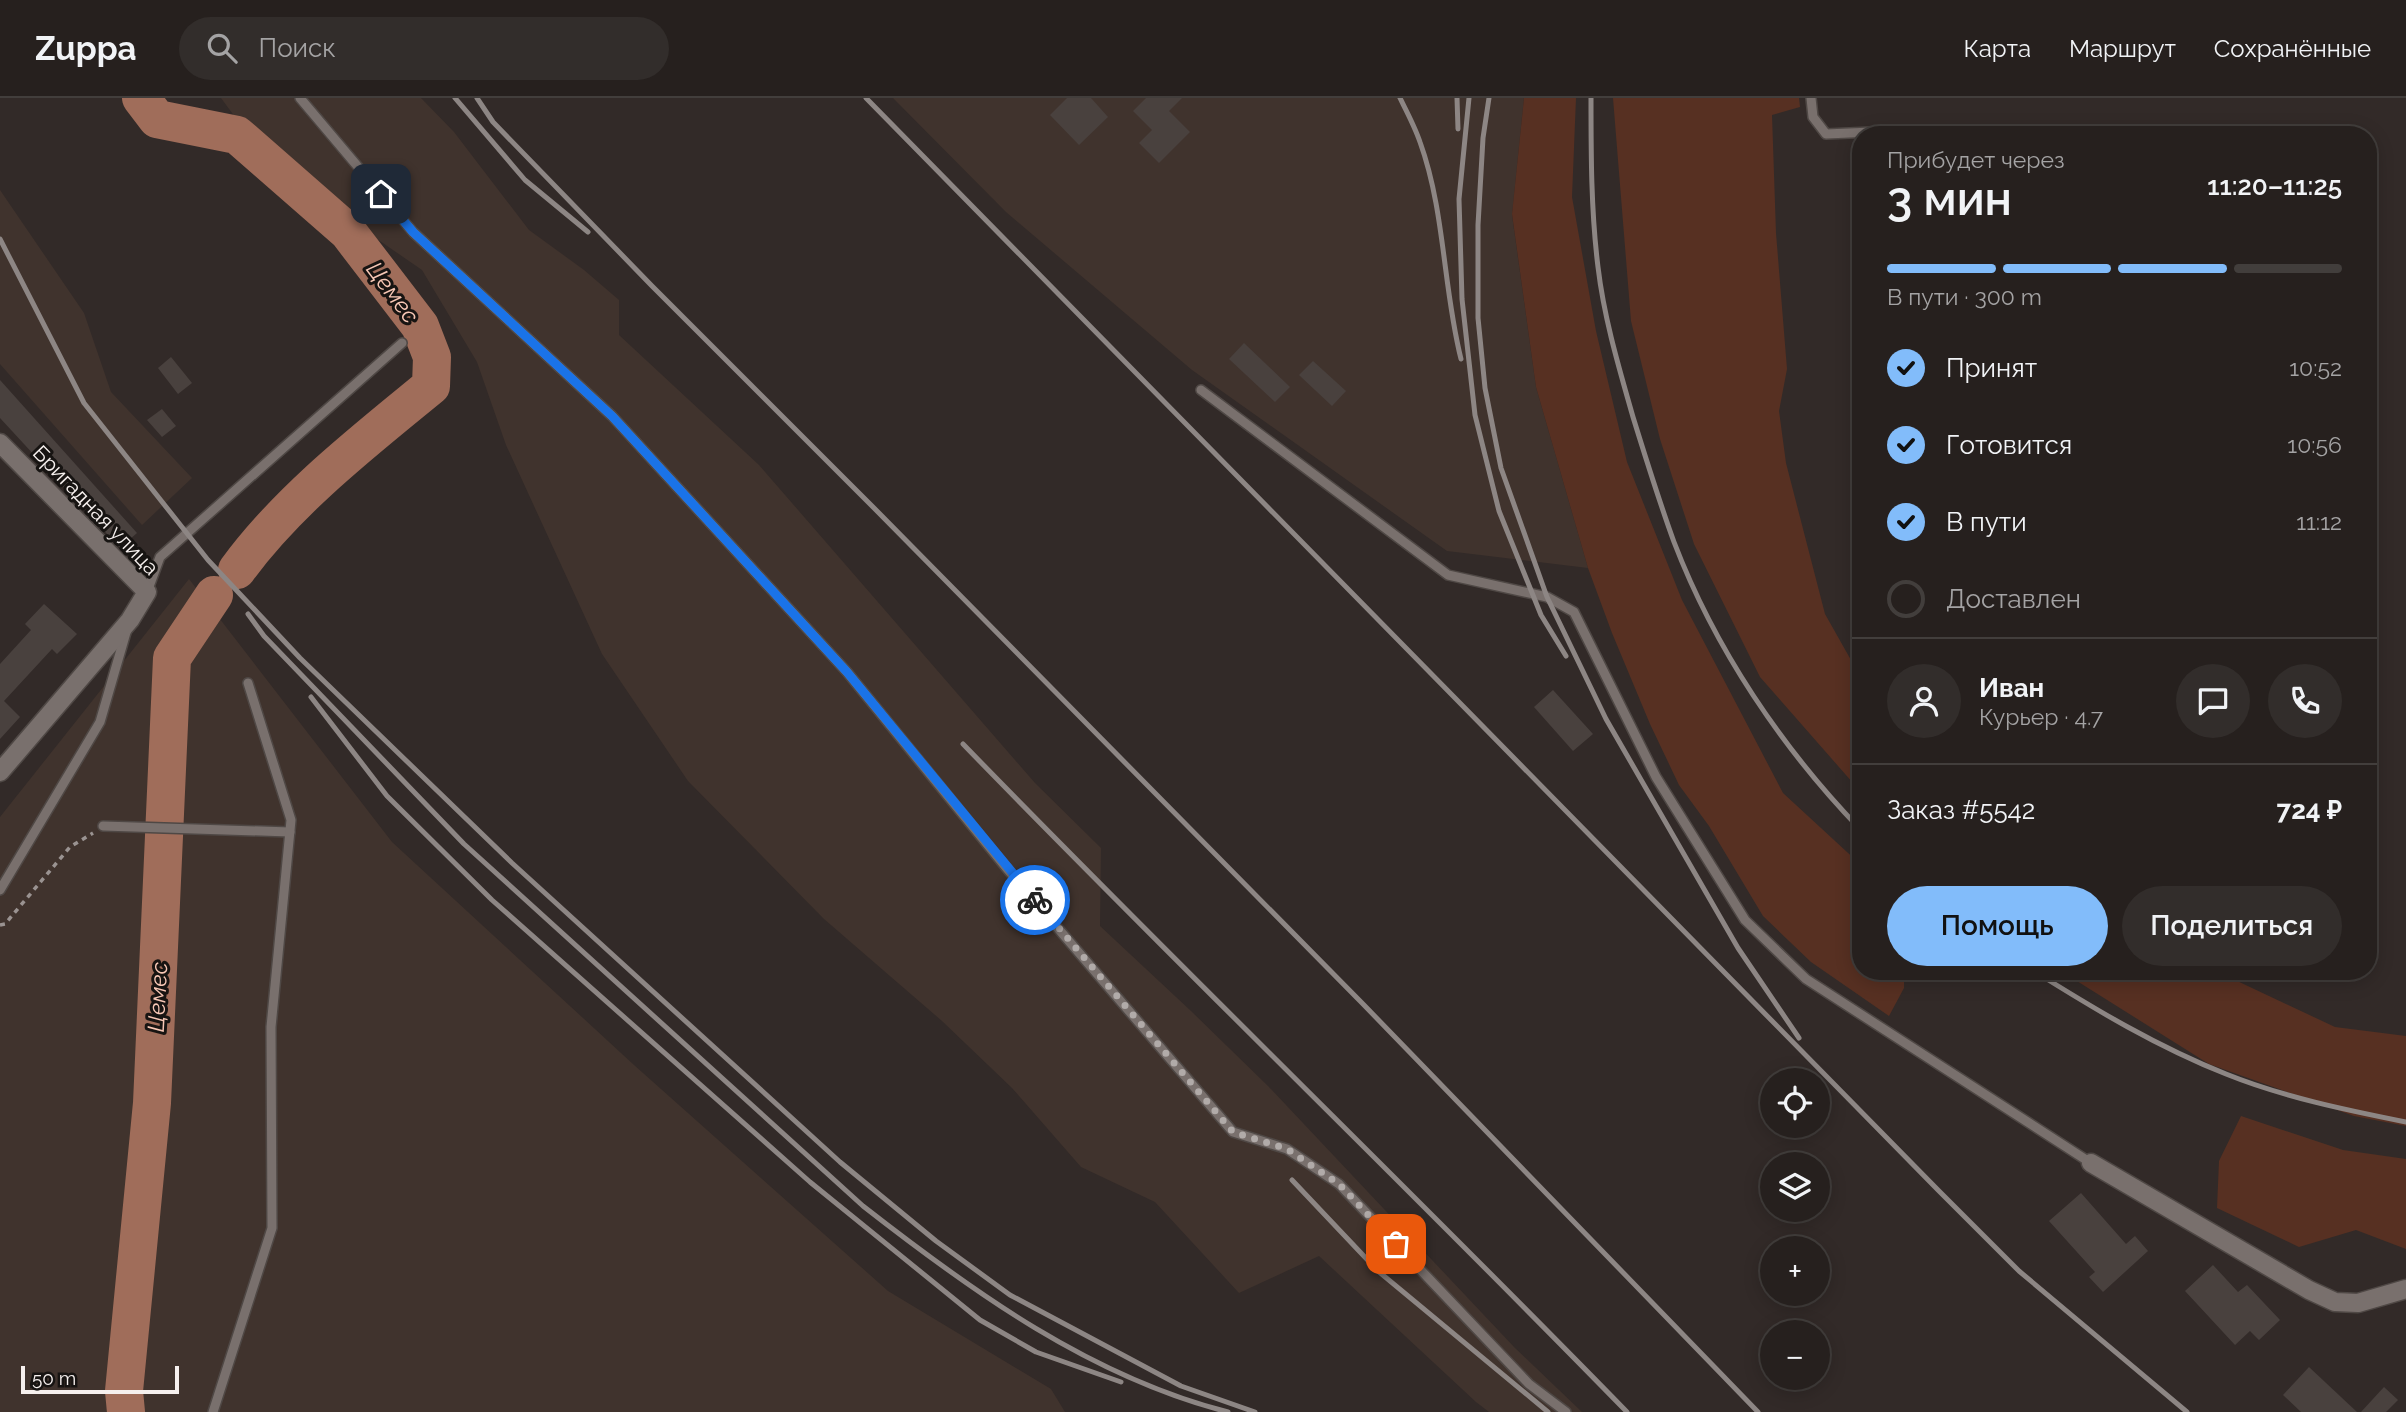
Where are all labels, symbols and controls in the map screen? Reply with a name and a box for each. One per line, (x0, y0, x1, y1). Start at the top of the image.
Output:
search box (179, 17, 669, 80)
text: Zuppa (35, 29, 137, 68)
icon: search (203, 29, 241, 67)
text: Поиск (259, 33, 336, 63)
text: Карта (1963, 34, 2031, 63)
text: Маршрут (2069, 34, 2176, 63)
text: Сохранённые (2214, 34, 2371, 63)
text: Прибудет через (1887, 146, 2065, 173)
pin (351, 164, 411, 224)
text: 11:20–11:25 (2207, 171, 2342, 201)
text: 3 мин (1887, 172, 2012, 226)
icon: home (362, 175, 400, 213)
water label: Цемес (361, 256, 425, 328)
text: В пути · 300 m (1887, 283, 2042, 310)
icon: check (1887, 349, 1925, 387)
text: Принят (1946, 353, 2037, 383)
text: 10:52 (2289, 354, 2342, 381)
icon: check (1887, 426, 1925, 464)
text: Готовится (1946, 430, 2072, 460)
text: 10:56 (2287, 431, 2342, 458)
street label: Бригадная улица (28, 440, 164, 580)
icon: check (1887, 503, 1925, 541)
text: В пути (1946, 507, 2027, 537)
text: 11:12 (2296, 508, 2342, 535)
text: Доставлен (1946, 584, 2081, 614)
button: person (1887, 664, 1961, 738)
button: chat (2176, 664, 2250, 738)
button: phone (2268, 664, 2342, 738)
text: Иван (1979, 673, 2044, 703)
text: Курьер · 4.7 (1979, 703, 2103, 730)
text: Заказ #5542 (1887, 795, 2035, 825)
text: 724 ₽ (2277, 795, 2342, 825)
courier (1000, 865, 1070, 935)
icon: bike (1016, 881, 1054, 919)
button: Помощь (1887, 886, 2108, 966)
button: Поделиться (2122, 886, 2342, 966)
water label: Цемес (142, 961, 172, 1033)
map controls (1760, 1068, 1830, 1390)
button: locate (1760, 1068, 1830, 1138)
button: layers (1760, 1152, 1830, 1222)
pin (1366, 1214, 1426, 1274)
icon: bag (1377, 1225, 1415, 1263)
button: + (1760, 1236, 1830, 1306)
button: − (1760, 1320, 1830, 1390)
scale bar (21, 1363, 178, 1395)
text: 50 m (32, 1367, 76, 1389)

